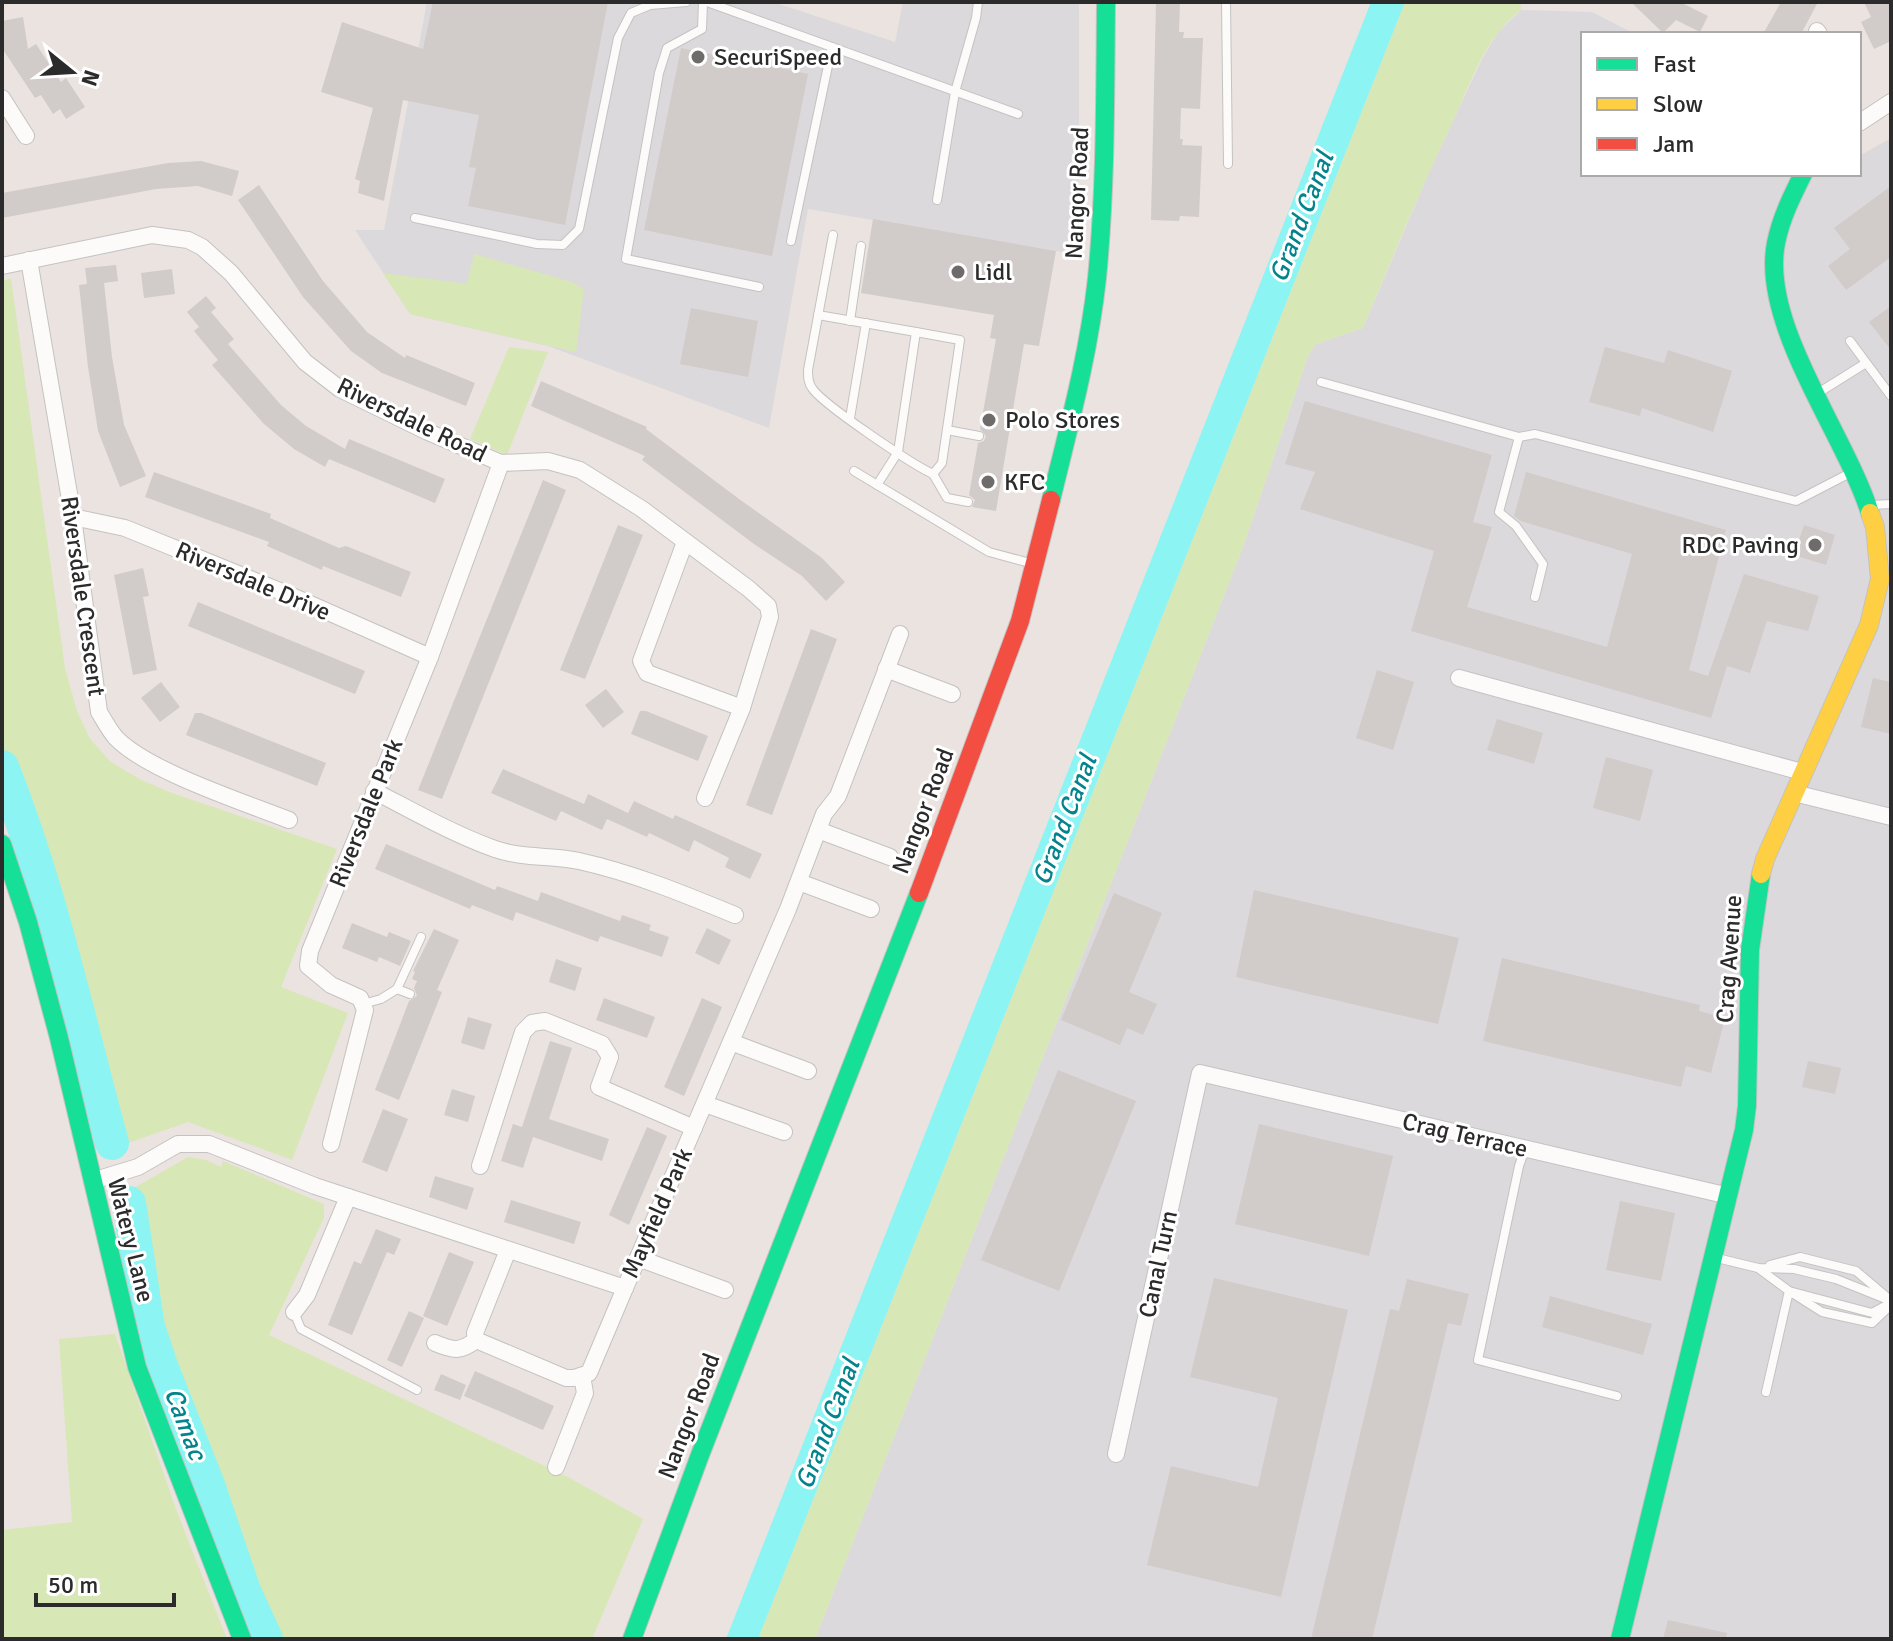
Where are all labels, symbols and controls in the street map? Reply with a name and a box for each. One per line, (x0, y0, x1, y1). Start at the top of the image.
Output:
north arrow (32, 32, 112, 112)
legend (1581, 32, 1861, 176)
place label: SecuriSpeed (714, 42, 842, 72)
marker: SecuriSpeed (689, 48, 707, 66)
text: Fast (1653, 49, 1696, 79)
text: N (75, 67, 106, 89)
text: Slow (1653, 89, 1703, 119)
street label: Nangor Road (1059, 126, 1095, 260)
text: Jam (1653, 129, 1694, 159)
water label: Grand Canal (1263, 145, 1342, 287)
place label: Lidl (974, 257, 1012, 287)
marker: Lidl (949, 263, 967, 281)
street label: Riversdale Road (332, 371, 492, 469)
place label: Polo Stores (1005, 405, 1120, 435)
marker: Polo Stores (980, 411, 998, 429)
place label: KFC (1004, 467, 1045, 497)
marker: KFC (979, 473, 997, 491)
street label: Riversdale Crescent (54, 494, 112, 698)
place label: RDC Paving (1682, 530, 1799, 560)
street label: Riversdale Drive (171, 535, 335, 627)
marker: RDC Paving (1806, 536, 1824, 554)
street label: Riversdale Park (323, 734, 409, 892)
street label: Nangor Road (885, 744, 961, 878)
water label: Grand Canal (1026, 748, 1105, 890)
street label: Crag Avenue (1710, 894, 1748, 1024)
street label: Crag Terrace (1399, 1106, 1531, 1164)
street label: Mayfield Park (615, 1143, 699, 1283)
street label: Watery Lane (101, 1175, 161, 1305)
street label: Canal Turn (1132, 1208, 1184, 1320)
street label: Nangor Road (651, 1349, 727, 1483)
water label: Grand Canal (789, 1352, 868, 1494)
water label: Camac (157, 1383, 214, 1466)
scale bar (36, 1557, 174, 1607)
text: 50 m (48, 1570, 98, 1600)

